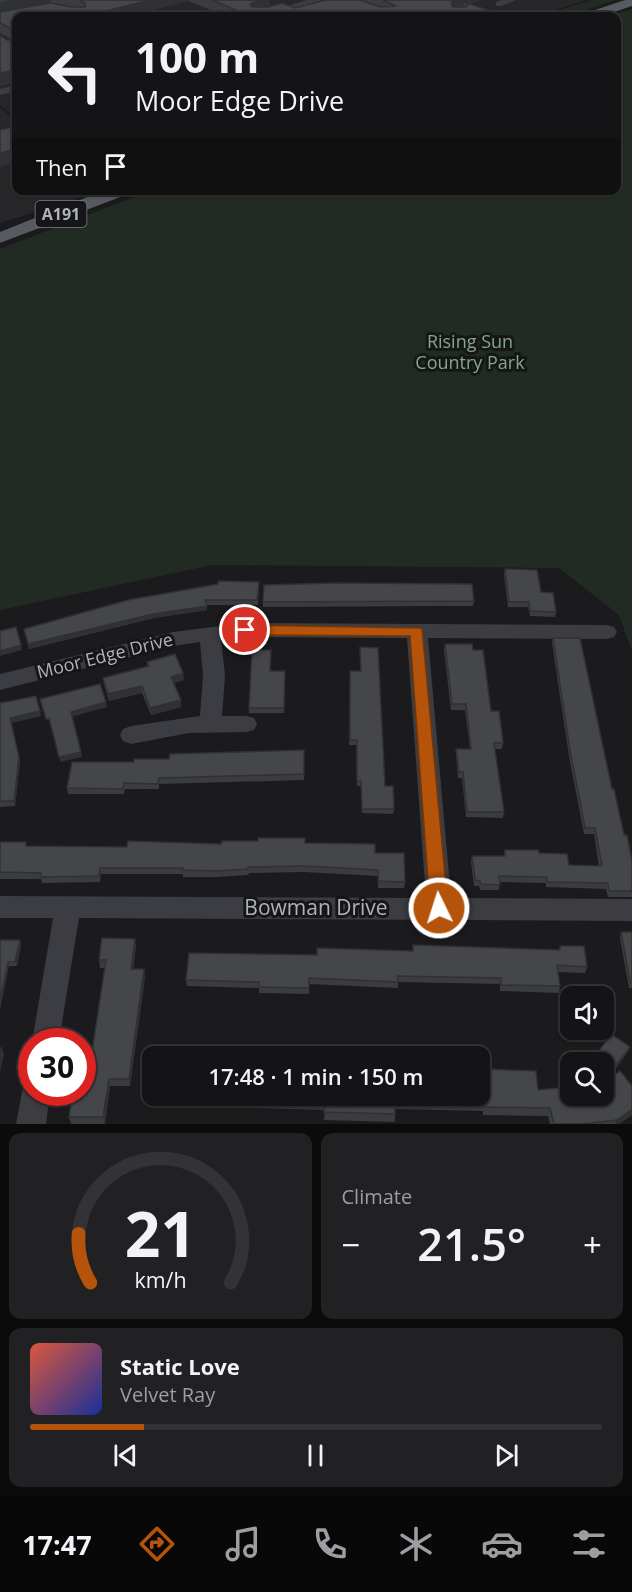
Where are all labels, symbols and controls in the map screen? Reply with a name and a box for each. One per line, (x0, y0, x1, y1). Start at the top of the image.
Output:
text: 100 m (135, 28, 259, 85)
icon: left (36, 36, 114, 114)
text: Moor Edge Drive (135, 82, 344, 119)
icon: arrive (99, 150, 132, 183)
text: Then (36, 152, 87, 182)
road number: A191 (36, 201, 86, 227)
park label: Rising Sun Country Park (415, 329, 525, 374)
pin (219, 604, 270, 655)
icon: arrive (228, 613, 261, 646)
street label: Moor Edge Drive (34, 627, 175, 684)
position arrow (407, 876, 471, 940)
street label: Bowman Drive (244, 893, 388, 921)
map controls (560, 986, 614, 1106)
button: sound (560, 986, 614, 1040)
speed limit sign: 30 (18, 1028, 96, 1106)
button: search (560, 1052, 614, 1106)
text: 17:48 · 1 min · 150 m (208, 1061, 424, 1091)
text: Climate (342, 1183, 412, 1210)
text: 21 (125, 1190, 196, 1275)
text: 21.5° (417, 1213, 526, 1274)
text: − (342, 1222, 360, 1267)
text: + (583, 1222, 602, 1267)
text: km/h (134, 1265, 186, 1294)
text: Static Love (120, 1351, 240, 1381)
text: Velvet Ray (120, 1381, 215, 1408)
icon: previous (109, 1439, 142, 1472)
icon: pause (299, 1439, 332, 1472)
icon: next (490, 1439, 523, 1472)
icon: directions (136, 1523, 178, 1565)
icon: music (222, 1523, 264, 1565)
icon: phone (309, 1523, 351, 1565)
icon: climate (395, 1523, 437, 1565)
icon: car (481, 1523, 523, 1565)
icon: filters (568, 1523, 610, 1565)
text: 17:47 (22, 1526, 92, 1563)

